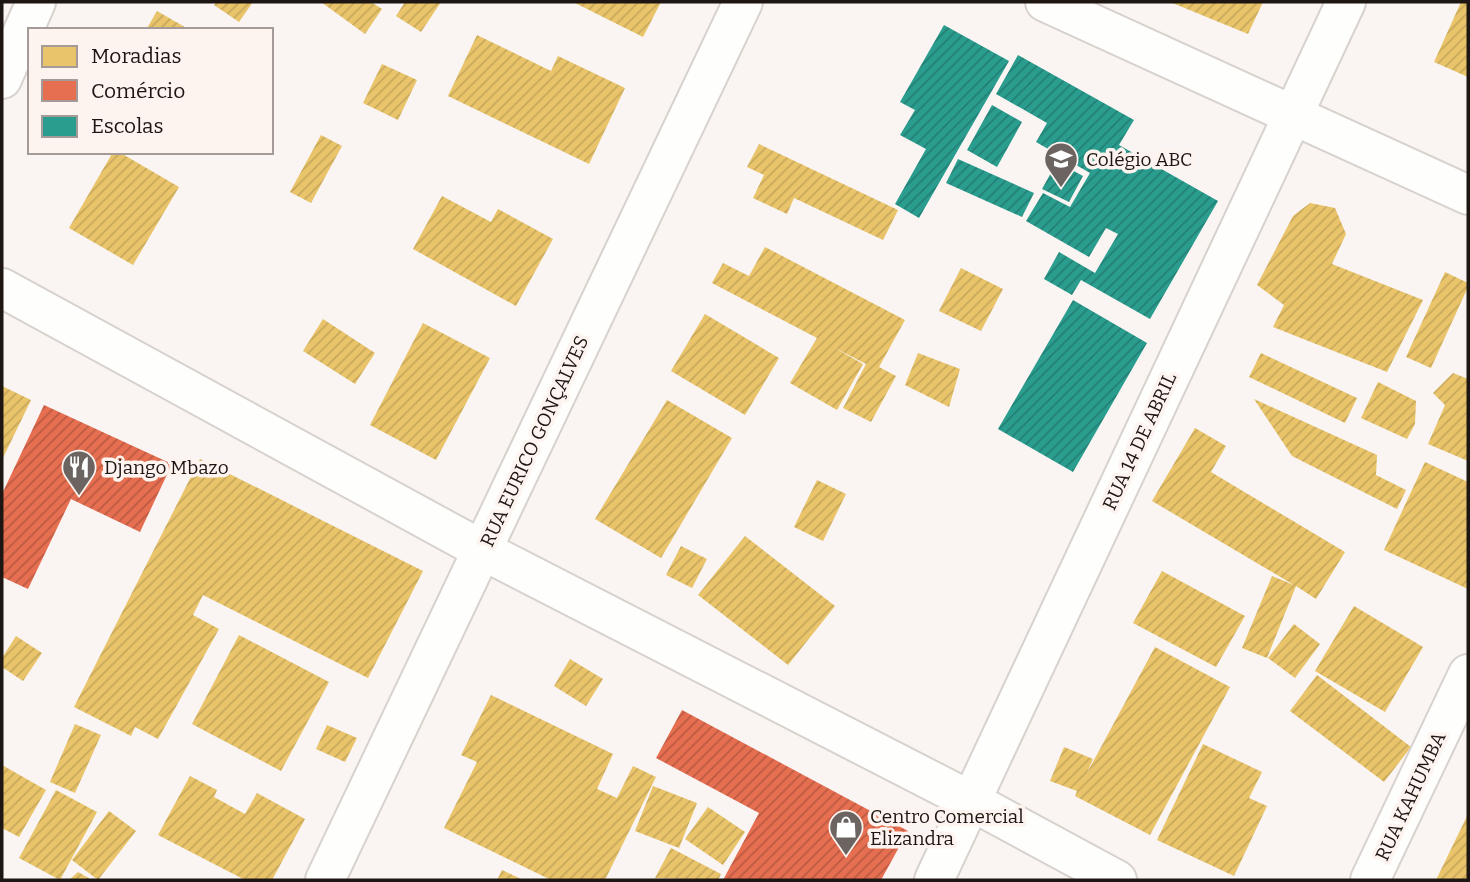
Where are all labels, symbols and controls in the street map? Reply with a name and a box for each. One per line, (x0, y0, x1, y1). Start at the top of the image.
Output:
legend (28, 28, 273, 154)
text: Moradias (91, 43, 182, 69)
text: Comércio (91, 78, 185, 104)
text: Escolas (91, 113, 163, 139)
school or university icon: Colégio ABC (1042, 140, 1080, 189)
place label: Colégio ABC (1086, 148, 1192, 171)
street label: RUA EURICO GONÇALVES (475, 332, 593, 550)
street label: RUA 14 DE ABRIL (1098, 369, 1181, 514)
restaurant icon: Django Mbazo (60, 448, 98, 497)
place label: Django Mbazo (104, 456, 229, 479)
street label: RUA KAHUMBA (1371, 728, 1451, 864)
place label: Centro Comercial Elizandra (870, 805, 1024, 850)
shop icon: Centro Comercial Elizandra (827, 808, 865, 857)

